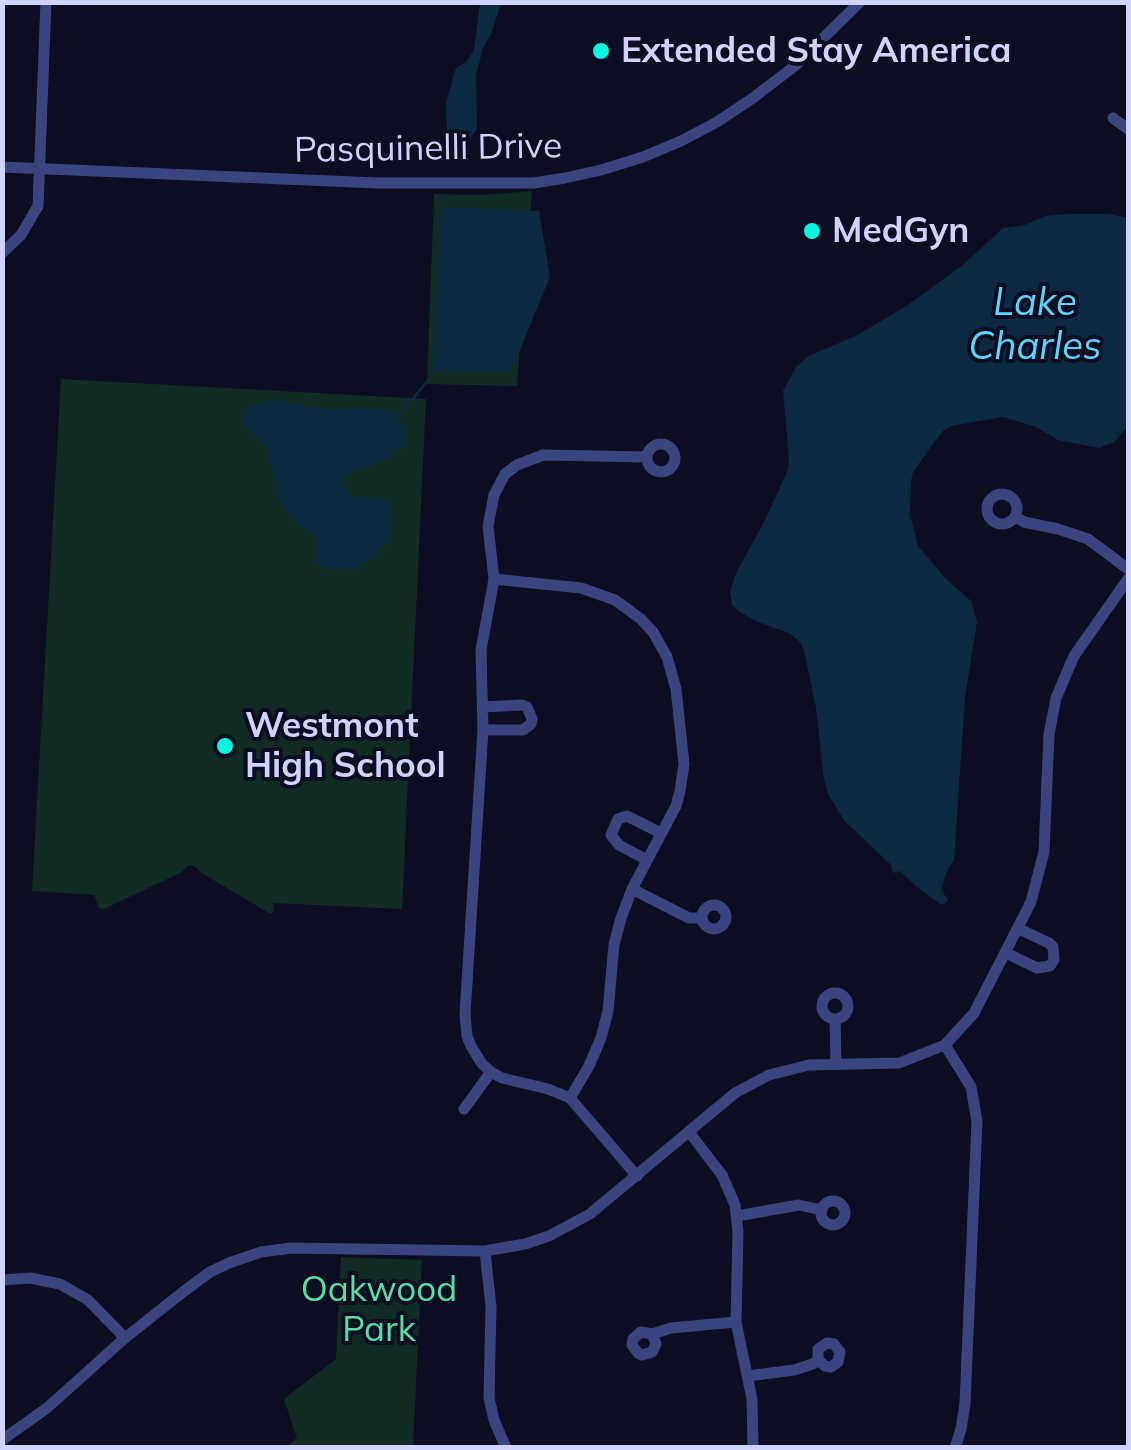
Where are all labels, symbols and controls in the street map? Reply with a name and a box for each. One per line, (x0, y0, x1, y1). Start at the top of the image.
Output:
place label: Extended Stay America (621, 30, 1011, 72)
marker: Extended Stay America (590, 40, 612, 62)
street label: Pasquinelli Drive (294, 126, 562, 172)
place label: MedGyn (832, 210, 969, 252)
marker: MedGyn (801, 220, 823, 242)
water label: Lake Charles (968, 281, 1102, 370)
place label: Westmont High School (245, 705, 446, 787)
marker: Westmont High School (214, 735, 236, 757)
park label: Oakwood Park (301, 1269, 457, 1351)

